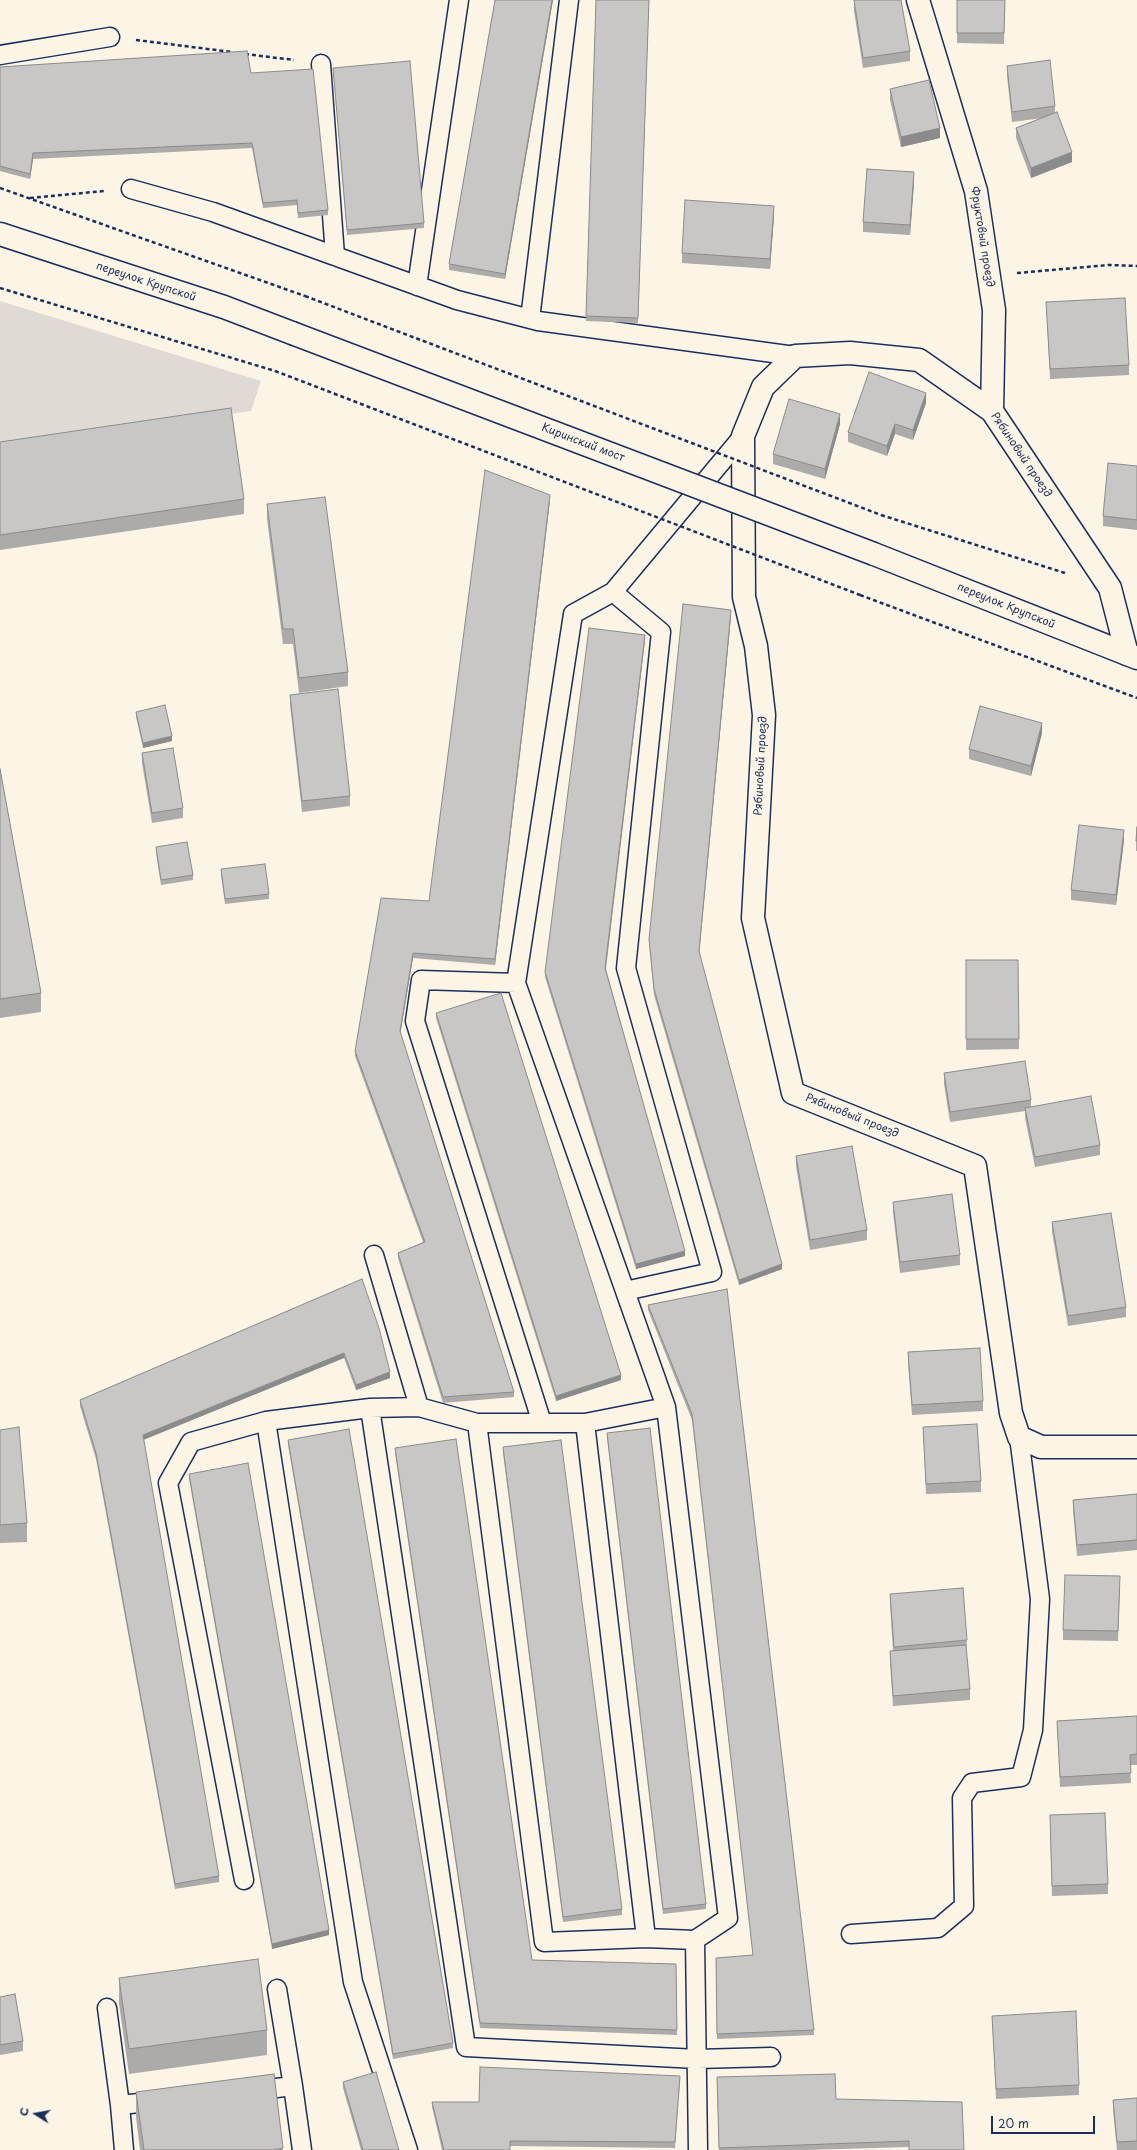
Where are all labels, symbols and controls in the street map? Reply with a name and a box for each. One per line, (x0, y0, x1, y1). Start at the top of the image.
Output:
street label: Фруктовый проезд (968, 186, 996, 288)
street label: переулок Крупской (94, 260, 198, 304)
street label: Рябиновый проезд (988, 410, 1054, 500)
street label: Киринский мост (540, 421, 626, 465)
street label: переулок Крупской (955, 580, 1057, 632)
street label: Рябиновый проезд (752, 716, 770, 816)
street label: Рябиновый проезд (803, 1091, 901, 1141)
north arrow (16, 2094, 56, 2134)
text: С (15, 2106, 33, 2117)
scale bar (993, 2108, 1097, 2134)
text: 20 m (998, 2114, 1029, 2132)

